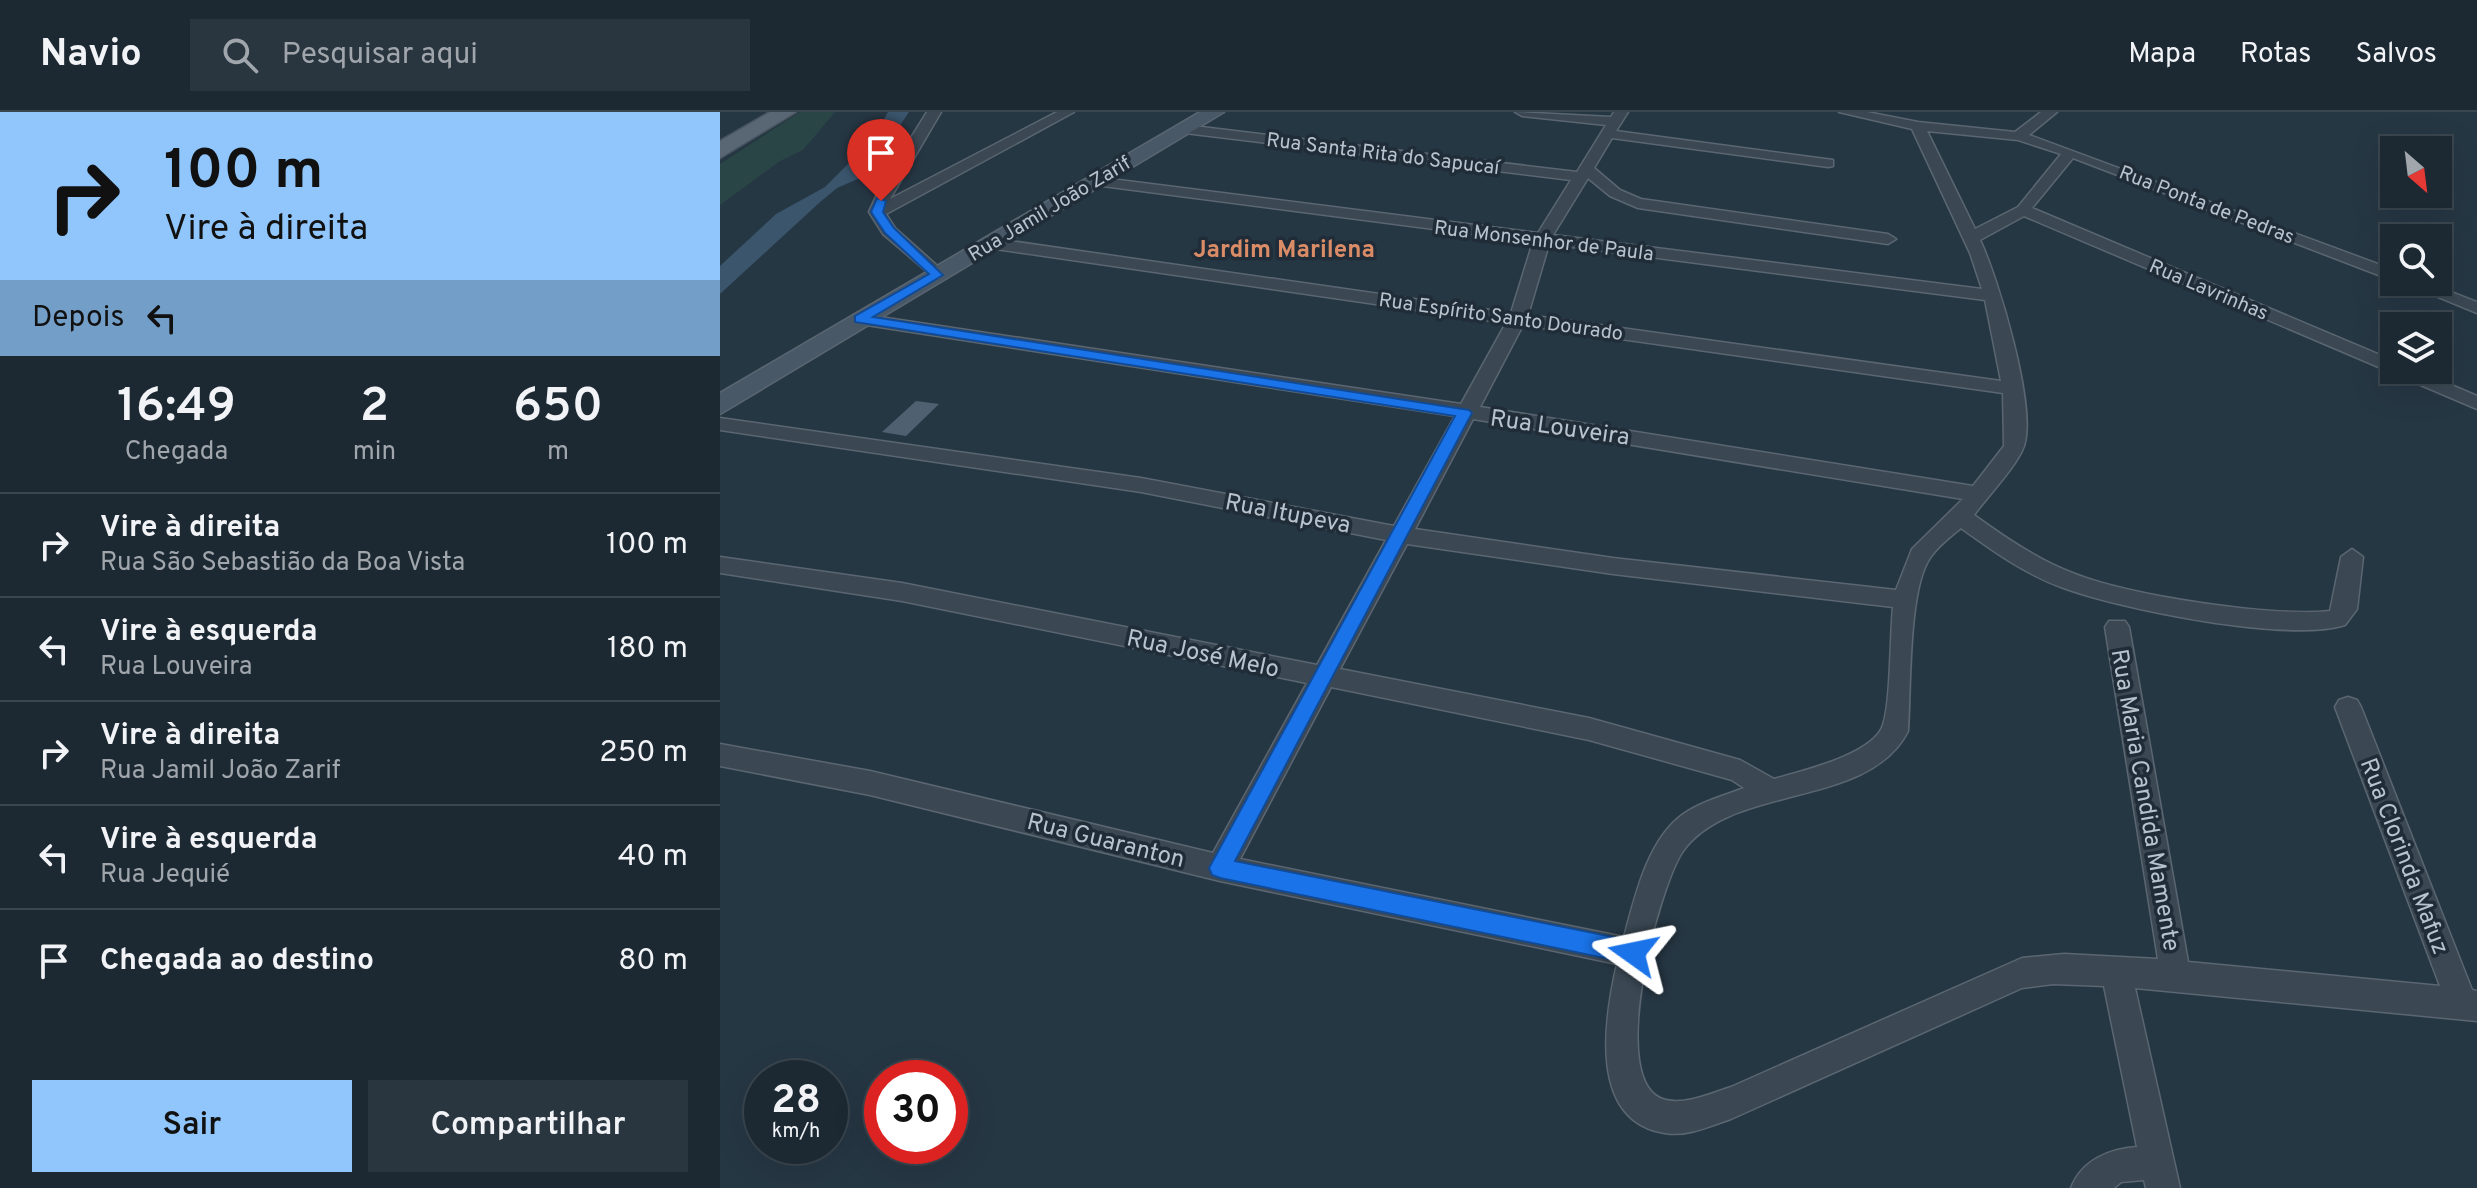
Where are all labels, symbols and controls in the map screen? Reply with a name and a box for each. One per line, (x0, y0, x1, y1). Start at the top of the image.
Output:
search box (190, 19, 750, 91)
text: Navio (40, 31, 142, 80)
icon: search (218, 33, 262, 77)
text: Pesquisar aqui (282, 37, 478, 74)
text: Mapa (2128, 37, 2196, 73)
text: Rotas (2240, 37, 2311, 73)
text: Salvos (2355, 37, 2437, 73)
pin (847, 119, 915, 201)
street label: Rua Santa Rita do Sapucaí (1265, 128, 1503, 182)
icon: arrive (859, 131, 903, 175)
north arrow (2380, 136, 2452, 208)
map controls (2380, 136, 2452, 384)
text: 100 m (164, 138, 323, 208)
icon: right (32, 144, 136, 248)
street label: Rua Jamil João Zarif (964, 151, 1136, 268)
street label: Rua Ponta de Pedras (2115, 160, 2298, 251)
text: Vire à direita (164, 207, 368, 253)
street label: Rua Monsenhor de Paula (1432, 216, 1655, 268)
button: search (2380, 224, 2452, 296)
district label: Jardim Marilena (1193, 236, 1375, 266)
street label: Rua Lavrinhas (2145, 254, 2272, 328)
street label: Rua Espírito Santo Dourado (1377, 288, 1625, 348)
icon: left (140, 296, 184, 340)
text: Depois (32, 300, 124, 337)
button: layers (2380, 312, 2452, 384)
text: 16:49 (117, 378, 236, 438)
text: 2 (360, 378, 389, 438)
text: 650 (513, 378, 603, 438)
street label: Rua Louveira (1488, 404, 1632, 454)
text: Chegada (125, 436, 228, 469)
text: min (353, 436, 396, 469)
text: m (547, 436, 569, 469)
street label: Rua Itupeva (1222, 488, 1353, 542)
text: Vire à direita (100, 510, 280, 547)
icon: right (32, 523, 76, 567)
text: 100 m (606, 527, 688, 564)
text: Rua São Sebastião da Boa Vista (100, 547, 465, 580)
text: Vire à esquerda (100, 614, 317, 651)
street label: Rua José Melo (1124, 624, 1282, 686)
icon: left (32, 627, 76, 671)
text: 180 m (607, 631, 688, 668)
street label: Rua Maria Candida Mamente (2103, 647, 2185, 954)
text: Rua Louveira (100, 651, 253, 684)
text: Vire à direita (100, 718, 280, 755)
icon: right (32, 731, 76, 775)
text: 250 m (599, 735, 688, 772)
street label: Rua Clorinda Mafuz (2352, 754, 2454, 959)
text: Rua Jamil João Zarif (100, 755, 340, 788)
street label: Rua Guaranton (1024, 808, 1187, 876)
text: Vire à esquerda (100, 822, 317, 859)
icon: left (32, 835, 76, 879)
text: 40 m (618, 839, 688, 876)
text: Rua Jequié (100, 859, 230, 892)
position arrow (1591, 911, 1675, 995)
icon: arrive (32, 939, 76, 983)
text: Chegada ao destino (100, 943, 374, 980)
text: 80 m (618, 943, 688, 980)
speed limit sign: 30 (864, 1060, 968, 1164)
text: 28 (771, 1077, 821, 1127)
button: Sair (32, 1080, 352, 1172)
button: Compartilhar (368, 1080, 688, 1172)
text: km/h (772, 1119, 820, 1145)

